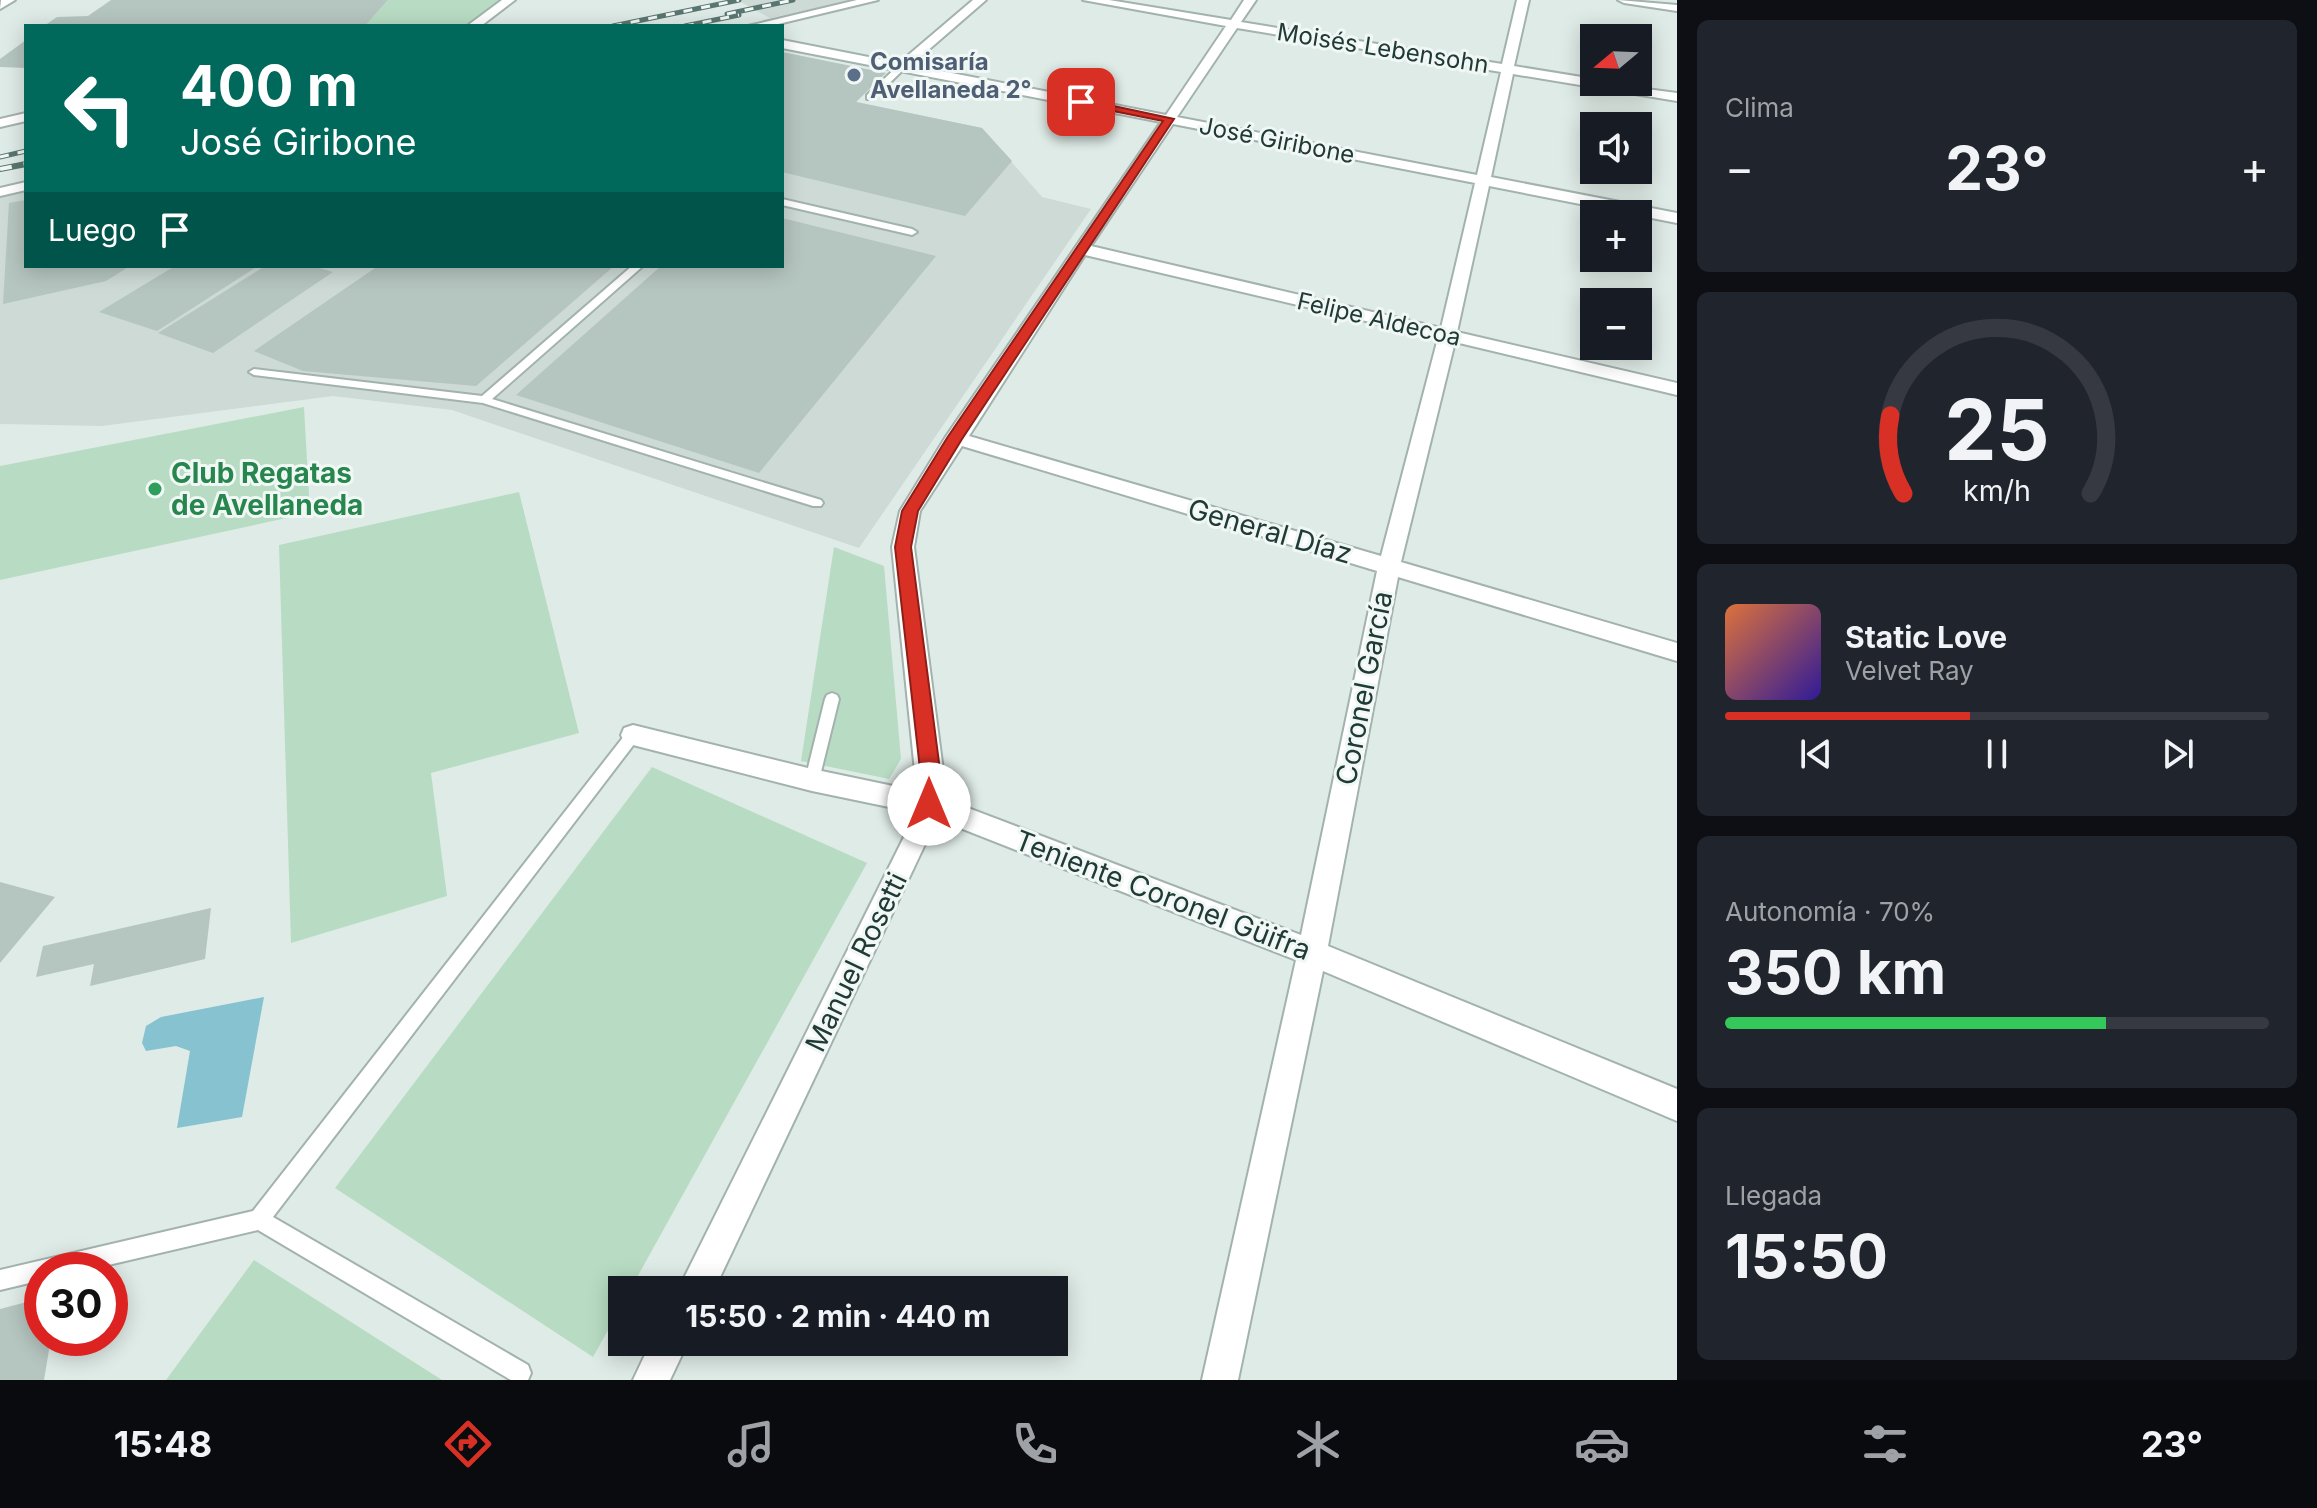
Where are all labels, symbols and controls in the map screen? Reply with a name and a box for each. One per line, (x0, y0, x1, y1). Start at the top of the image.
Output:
street label: Moisés Lebensohn (1275, 17, 1491, 79)
north arrow (1580, 24, 1652, 96)
map controls (1580, 24, 1652, 360)
place label: Comisaría Avellaneda 2° (870, 47, 1032, 104)
text: 400 m (180, 52, 358, 120)
icon: left (48, 56, 152, 160)
marker: Comisaría Avellaneda 2° (845, 66, 863, 84)
pin (1047, 68, 1115, 136)
icon: arrive (1059, 80, 1103, 124)
text: Clima (1725, 92, 1794, 123)
street label: José Giribone (1197, 111, 1357, 169)
button: sound (1580, 112, 1652, 184)
text: José Giribone (180, 120, 417, 164)
text: 23° (1945, 132, 2049, 204)
text: − (1725, 141, 1754, 195)
text: + (2240, 141, 2269, 195)
button: + (1580, 200, 1652, 272)
icon: arrive (153, 208, 197, 252)
text: Luego (48, 212, 137, 248)
street label: Felipe Aldecoa (1294, 286, 1464, 352)
button: − (1580, 288, 1652, 360)
text: 25 (1944, 379, 2050, 480)
place label: Club Regatas de Avellaneda (171, 456, 363, 522)
text: km/h (1963, 473, 2031, 508)
marker: Club Regatas de Avellaneda (146, 480, 164, 498)
street label: General Díaz (1184, 491, 1356, 571)
street label: Coronel García (1329, 588, 1399, 788)
text: Static Love (1845, 619, 2007, 655)
text: Velvet Ray (1845, 655, 1974, 686)
icon: previous (1794, 732, 1838, 776)
icon: pause (1975, 732, 2019, 776)
icon: next (2156, 732, 2200, 776)
position arrow (887, 762, 971, 846)
street label: Teniente Coronel Güifra (1010, 823, 1316, 967)
street label: Manuel Rosetti (798, 867, 914, 1057)
text: Autonomía · 70% (1725, 896, 1935, 927)
text: 350 km (1725, 936, 1946, 1008)
text: Llegada (1725, 1180, 1822, 1211)
text: 15:50 (1725, 1220, 1888, 1292)
speed limit sign: 30 (24, 1252, 128, 1356)
text: 15:50 · 2 min · 440 m (685, 1298, 991, 1334)
icon: directions (440, 1416, 496, 1472)
icon: music (723, 1416, 779, 1472)
icon: phone (1007, 1416, 1063, 1472)
icon: climate (1290, 1416, 1346, 1472)
icon: car (1574, 1416, 1630, 1472)
icon: filters (1857, 1416, 1913, 1472)
text: 15:48 (114, 1422, 212, 1466)
text: 23° (2141, 1422, 2203, 1466)

